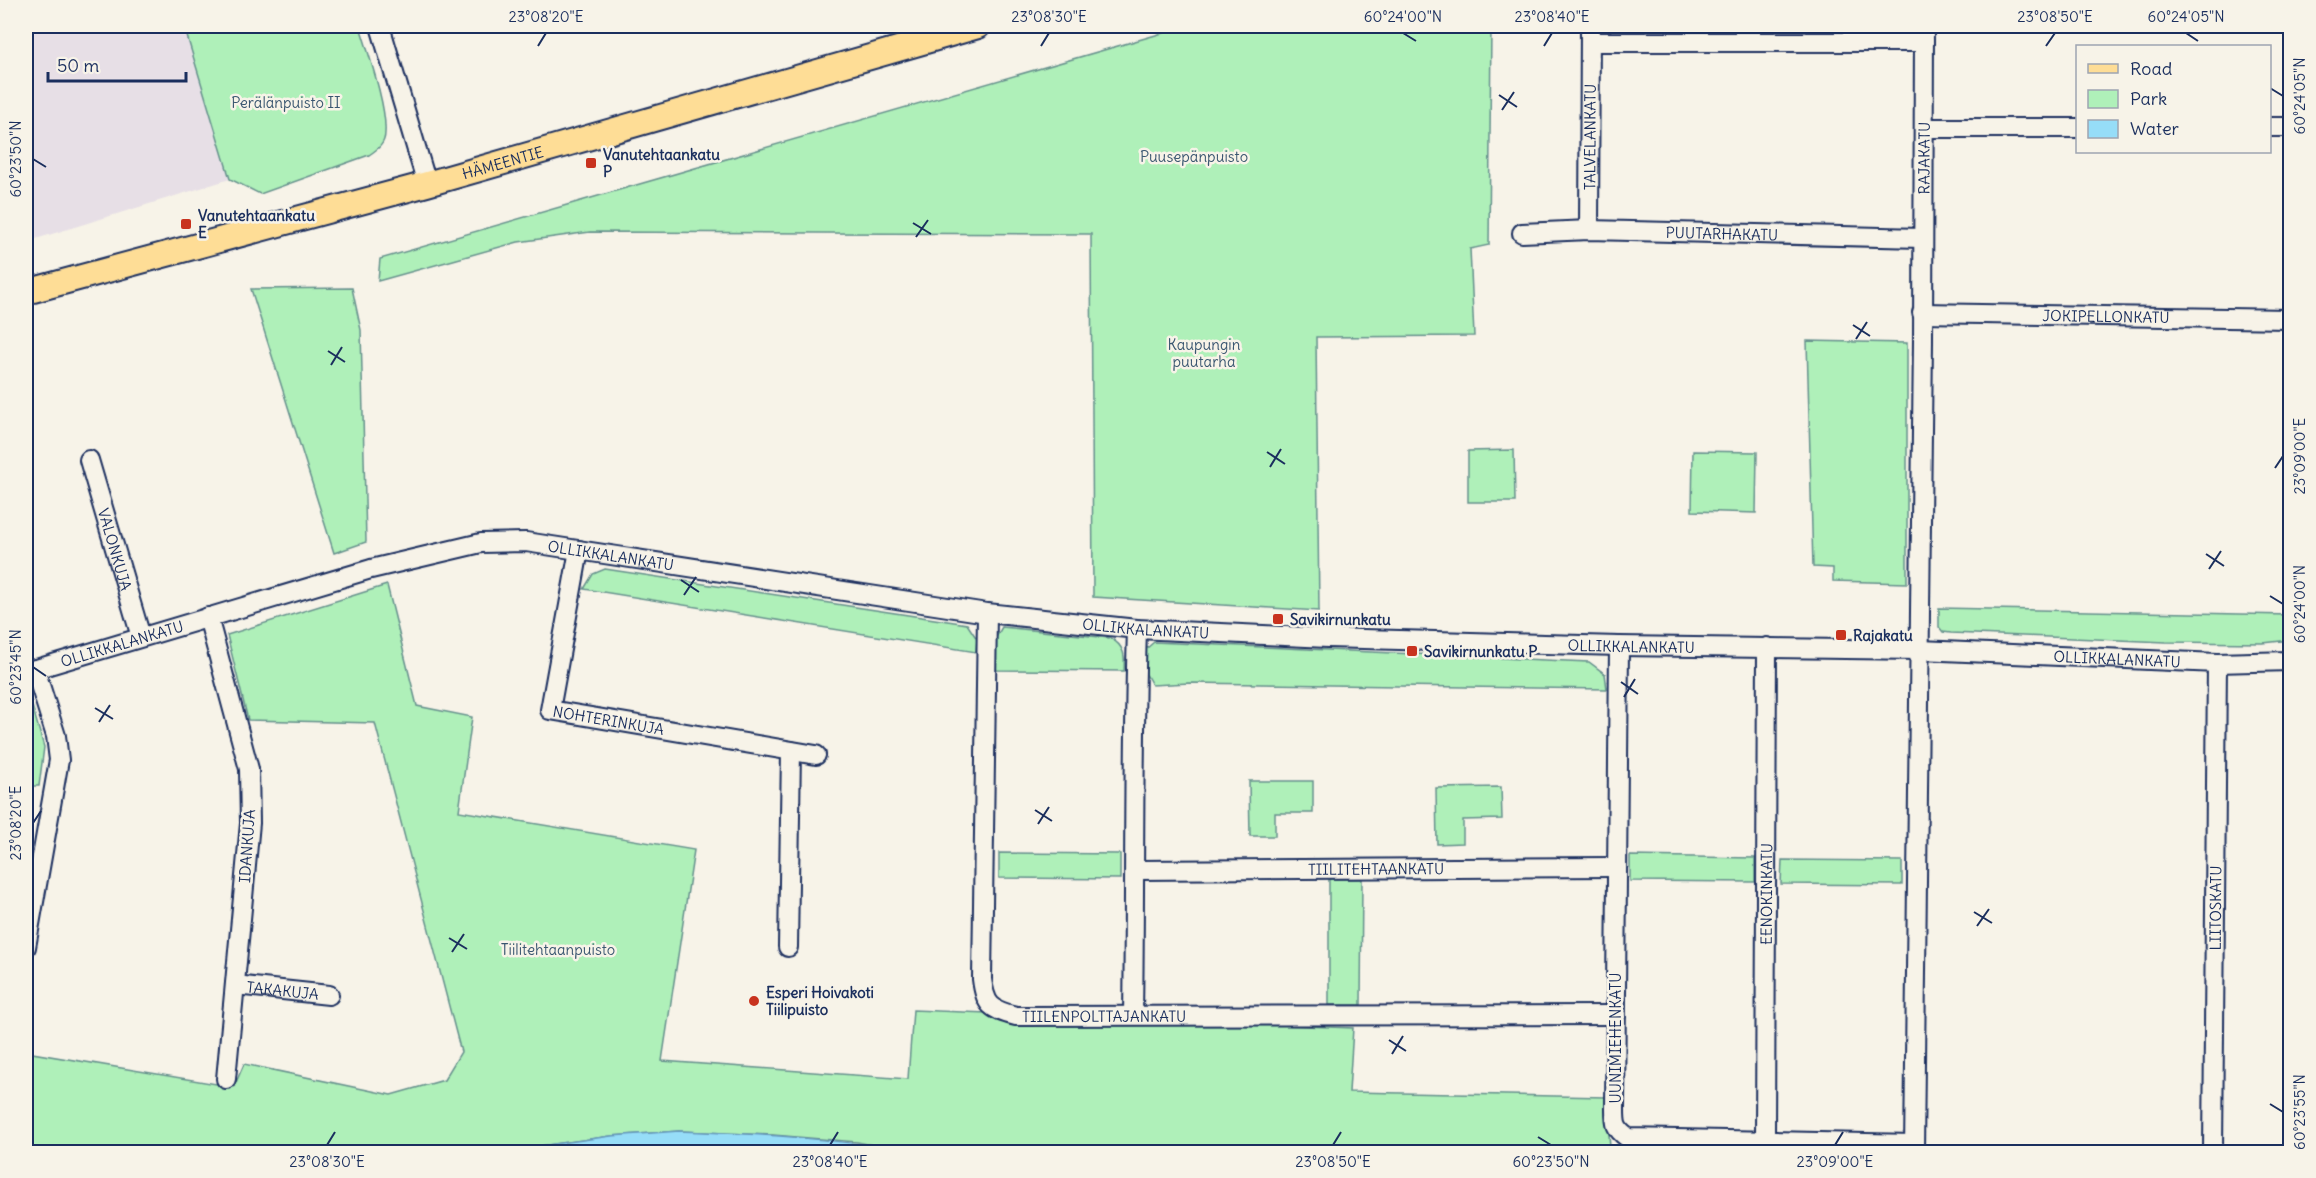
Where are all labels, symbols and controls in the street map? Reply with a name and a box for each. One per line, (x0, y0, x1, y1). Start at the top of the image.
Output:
text: 23°08'20"E (508, 7, 584, 26)
text: 23°08'30"E (1011, 7, 1087, 26)
text: 60°24'00"N (1364, 7, 1442, 26)
text: 23°08'40"E (1514, 7, 1590, 26)
text: 23°08'50"E (2017, 7, 2093, 26)
text: 60°24'05"N (2147, 7, 2225, 26)
scale bar (48, 45, 186, 83)
legend (2076, 45, 2271, 153)
text: 50 m (57, 54, 99, 77)
text: Road (2130, 57, 2173, 80)
text: 60°24'05"N (2290, 57, 2309, 135)
street label: TALVELANKATU (1580, 84, 1599, 190)
text: Park (2130, 87, 2167, 110)
park label: Perälänpuisto II (231, 93, 341, 112)
text: Water (2130, 117, 2180, 140)
text: 60°23'50"N (6, 120, 25, 198)
street label: RAJAKATU (1914, 122, 1933, 194)
street label: HÄMEENTIE (460, 142, 546, 183)
place label: Vanutehtaankatu P (603, 145, 720, 181)
park label: Puusepänpuisto (1140, 147, 1248, 166)
marker: Vanutehtaankatu P (584, 156, 598, 170)
place label: Vanutehtaankatu E (198, 206, 315, 242)
marker: Vanutehtaankatu E (179, 217, 193, 231)
street label: PUUTARHAKATU (1665, 222, 1778, 244)
street label: JOKIPELLONKATU (2042, 305, 2170, 327)
park label: Kaupungin puutarha (1168, 335, 1241, 371)
text: 23°09'00"E (2290, 417, 2309, 494)
street label: VALONKUJA (94, 506, 136, 593)
street label: OLLIKKALANKATU (547, 536, 675, 574)
text: 60°24'00"N (2290, 565, 2309, 643)
place label: Savikirnunkatu (1290, 610, 1391, 629)
marker: Savikirnunkatu (1271, 612, 1285, 626)
street label: OLLIKKALANKATU (1081, 614, 1210, 642)
street label: OLLIKKALANKATU (58, 616, 185, 671)
place label: Rajakatu (1853, 626, 1913, 645)
marker: Rajakatu (1834, 628, 1848, 642)
text: 60°23'45"N (6, 629, 25, 705)
street label: OLLIKKALANKATU (1567, 635, 1695, 657)
place label: Savikirnunkatu P (1424, 642, 1537, 661)
marker: Savikirnunkatu P (1405, 644, 1419, 658)
street label: OLLIKKALANKATU (2053, 646, 2181, 671)
street label: NOHTERINKUJA (552, 701, 666, 739)
text: 23°08'20"E (6, 785, 25, 861)
street label: IDANKUJA (235, 808, 259, 883)
street label: EENOKINKATU (1756, 843, 1776, 945)
street label: TIILITEHTAANKATU (1308, 859, 1444, 878)
street label: LIITOSKATU (2205, 865, 2225, 951)
park label: Tiilitehtaanpuisto (501, 940, 615, 959)
street label: UUNIMIEHENKATU (1606, 972, 1625, 1104)
street label: TAKAKUJA (246, 977, 320, 1003)
place label: Esperi Hoivakoti Tiilipuisto (766, 983, 874, 1020)
marker: Esperi Hoivakoti Tiilipuisto (747, 994, 761, 1008)
street label: TIILENPOLTTAJANKATU (1022, 1006, 1186, 1025)
text: 60°23'55"N (2290, 1074, 2309, 1150)
text: 23°08'30"E (289, 1152, 365, 1171)
text: 23°08'40"E (792, 1152, 868, 1171)
text: 23°08'50"E (1295, 1152, 1371, 1171)
text: 60°23'50"N (1512, 1152, 1590, 1171)
text: 23°09'00"E (1797, 1152, 1874, 1171)

